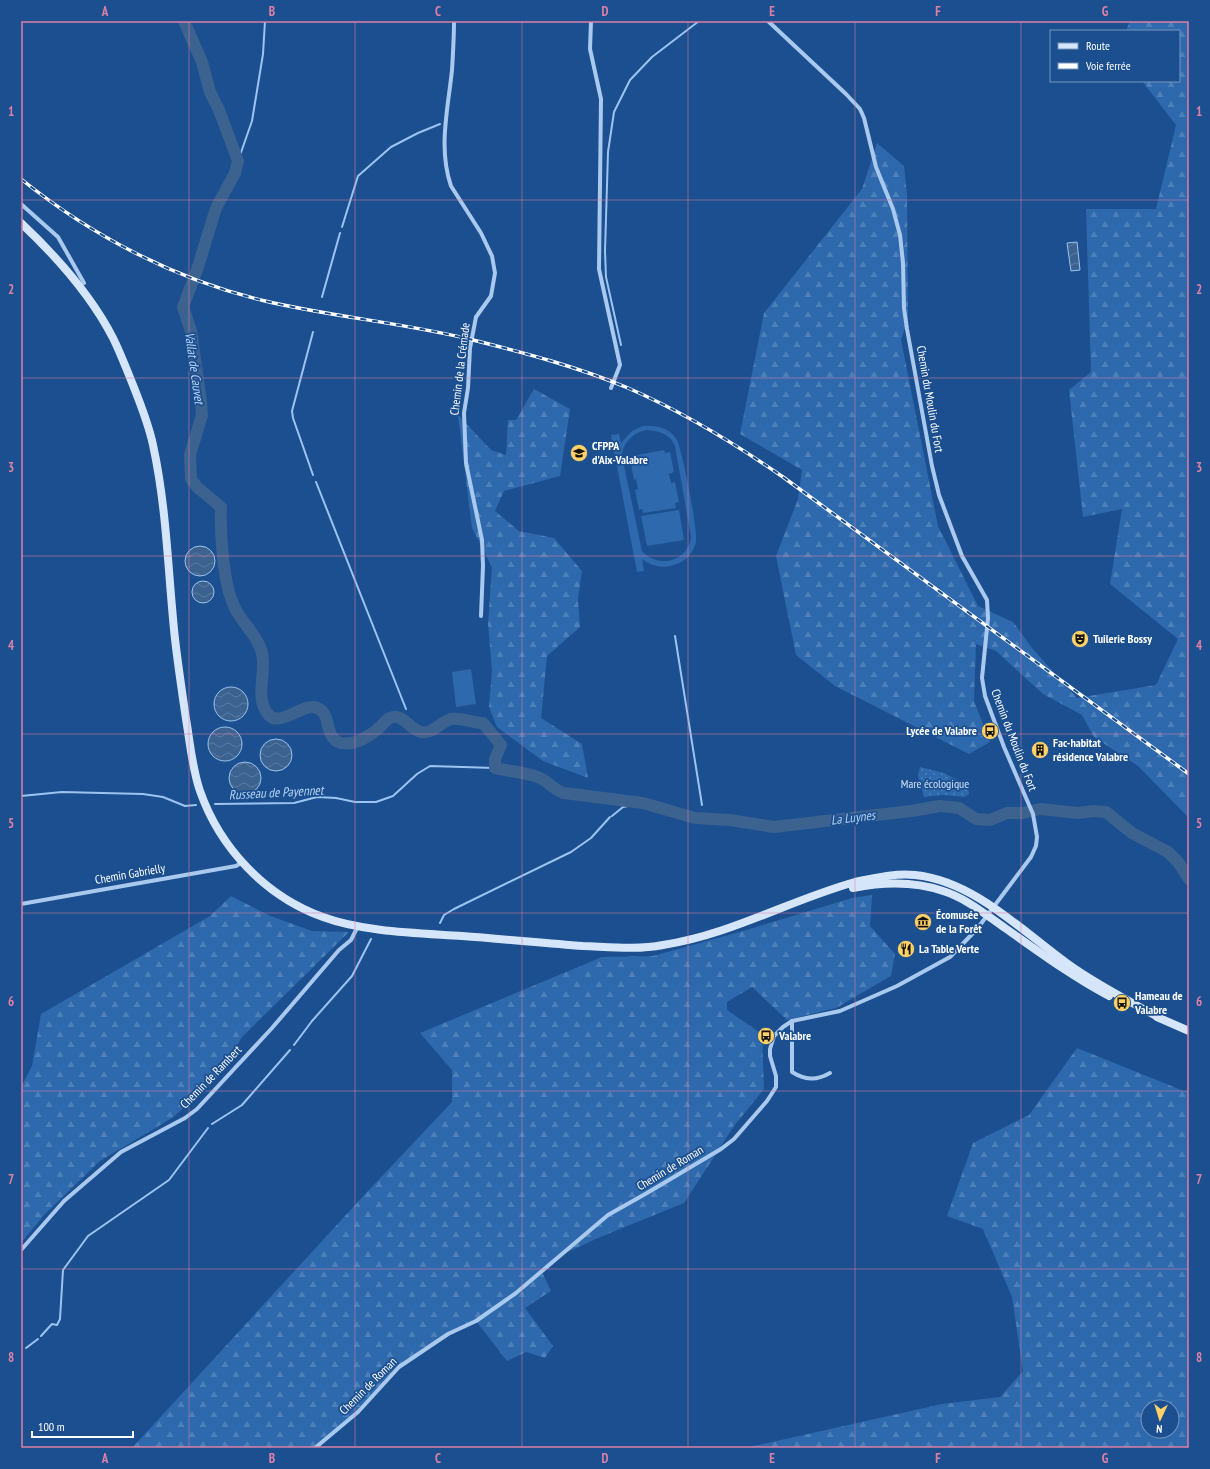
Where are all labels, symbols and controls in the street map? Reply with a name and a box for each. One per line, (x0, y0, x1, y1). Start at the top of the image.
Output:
text: A (101, 3, 109, 20)
text: B (269, 3, 275, 20)
text: C (435, 3, 441, 20)
text: D (602, 3, 609, 20)
text: E (769, 3, 775, 20)
text: F (935, 3, 941, 20)
text: G (1102, 3, 1109, 20)
legend (1050, 30, 1180, 82)
text: Route (1086, 38, 1110, 53)
text: Voie ferrée (1085, 58, 1131, 73)
text: 1 (8, 103, 14, 120)
text: 1 (1196, 103, 1202, 120)
text: 2 (8, 281, 14, 298)
text: 2 (1196, 281, 1202, 298)
street label: Chemin de la Crémade (446, 322, 473, 416)
water label: Vallat de Cauvet (181, 331, 208, 407)
street label: Chemin du Moulin du Fort (914, 344, 947, 454)
place label: CFPPA d'Aix-Valabre (592, 438, 648, 467)
school or university icon: CFPPA d'Aix-Valabre (569, 443, 589, 463)
text: 3 (8, 459, 14, 476)
text: 3 (1196, 459, 1202, 476)
theatre icon: Tuilerie Bossy (1070, 629, 1090, 649)
place label: Tuilerie Bossy (1093, 631, 1152, 646)
text: 4 (8, 637, 15, 654)
text: 4 (1196, 637, 1203, 654)
street label: Chemin du Moulin du Fort (988, 687, 1041, 794)
bus stop icon: Lycée de Valabre (980, 721, 1000, 741)
place label: Lycée de Valabre (906, 723, 977, 738)
place label: Fac-habitat résidence Valabre (1053, 735, 1128, 764)
building icon: Fac-habitat résidence Valabre (1030, 740, 1050, 760)
park label: Mare écologique (901, 776, 969, 791)
water label: Russeau de Payennet (228, 781, 325, 803)
water label: La Luynes (830, 806, 878, 829)
text: 5 (8, 815, 14, 832)
text: 5 (1196, 815, 1202, 832)
street label: Chemin Gabrielly (94, 860, 167, 887)
place label: Écomusée de la Forêt (936, 907, 982, 936)
museum icon: Écomusée de la Forêt (913, 912, 933, 932)
restaurant icon: La Table Verte (896, 939, 916, 959)
place label: La Table Verte (919, 941, 979, 956)
place label: Hameau de Valabre (1134, 988, 1183, 1017)
text: 6 (8, 993, 14, 1010)
bus stop icon: Hameau de Valabre (1112, 993, 1132, 1013)
text: 6 (1196, 993, 1202, 1010)
bus stop icon: Valabre (756, 1026, 776, 1046)
place label: Valabre (778, 1028, 811, 1043)
street label: Chemin de Rambert (177, 1041, 245, 1111)
street label: Chemin de Roman (634, 1142, 706, 1193)
text: 7 (8, 1171, 14, 1188)
text: 7 (1196, 1171, 1202, 1188)
text: 8 (8, 1349, 14, 1366)
text: 8 (1196, 1349, 1202, 1366)
street label: Chemin de Roman (336, 1354, 399, 1417)
north arrow (1140, 1399, 1180, 1439)
scale bar (32, 1413, 133, 1439)
text: 100 m (38, 1419, 65, 1434)
text: N (1156, 1422, 1163, 1436)
text: A (101, 1450, 109, 1467)
text: B (269, 1450, 275, 1467)
text: C (435, 1450, 441, 1467)
text: D (602, 1450, 609, 1467)
text: E (769, 1450, 775, 1467)
text: F (935, 1450, 941, 1467)
text: G (1102, 1450, 1109, 1467)

